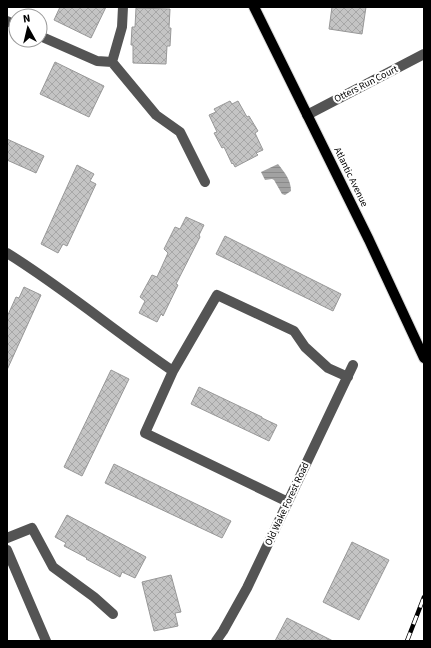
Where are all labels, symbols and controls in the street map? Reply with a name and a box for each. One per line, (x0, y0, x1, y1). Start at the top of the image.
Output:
north arrow (8, 8, 48, 48)
text: N (22, 11, 31, 27)
street label: Otters Run Court (332, 62, 401, 106)
street label: Atlantic Avenue (330, 145, 372, 209)
street label: Old Wake Forest Road (262, 460, 312, 548)

